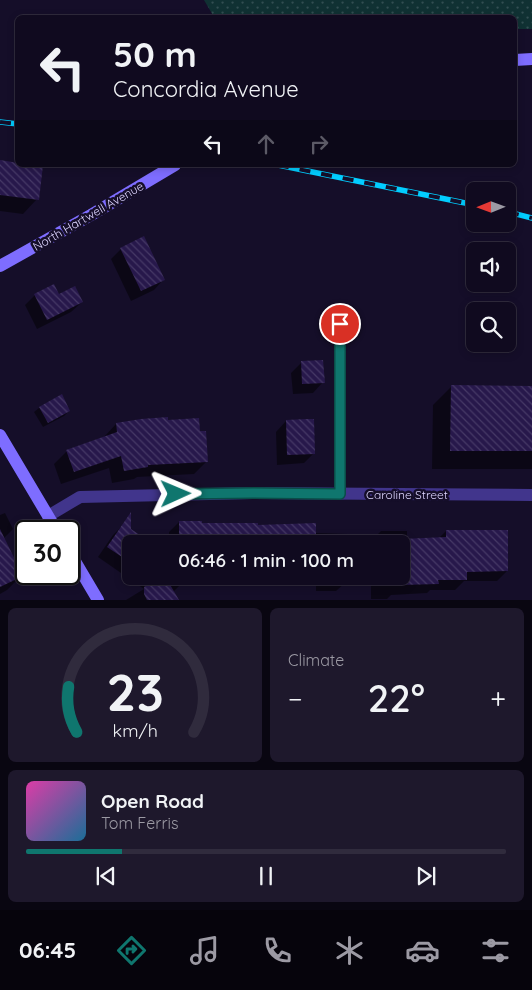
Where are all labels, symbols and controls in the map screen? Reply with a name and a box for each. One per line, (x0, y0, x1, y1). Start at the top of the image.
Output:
text: 50 m (113, 32, 197, 76)
icon: left (30, 35, 95, 100)
text: Concordia Avenue (113, 75, 299, 103)
icon: left (199, 130, 227, 158)
icon: ahead (252, 130, 280, 158)
icon: right (305, 130, 333, 158)
street label: North Hartwell Avenue (30, 178, 146, 254)
north arrow (466, 182, 516, 232)
map controls (466, 182, 516, 352)
button: sound (466, 242, 516, 292)
button: search (466, 302, 516, 352)
pin (319, 303, 361, 345)
icon: arrive (326, 310, 354, 338)
position arrow (149, 467, 201, 519)
street label: Caroline Street (366, 487, 448, 502)
speed limit sign: 30 (15, 520, 80, 585)
text: 06:46 · 1 min · 100 m (178, 548, 354, 572)
text: Climate (288, 650, 344, 670)
text: 23 (106, 659, 164, 724)
text: 22° (368, 674, 425, 722)
text: − (288, 681, 303, 716)
text: + (490, 681, 506, 716)
text: km/h (112, 719, 158, 741)
text: Open Road (101, 789, 204, 813)
text: Tom Ferris (101, 813, 178, 833)
icon: previous (92, 862, 120, 890)
icon: pause (252, 862, 280, 890)
icon: next (412, 862, 440, 890)
icon: directions (114, 933, 149, 968)
icon: music (187, 933, 222, 968)
icon: phone (260, 933, 295, 968)
icon: climate (332, 933, 367, 968)
icon: car (405, 933, 440, 968)
icon: filters (478, 933, 513, 968)
text: 06:45 (19, 936, 76, 964)

